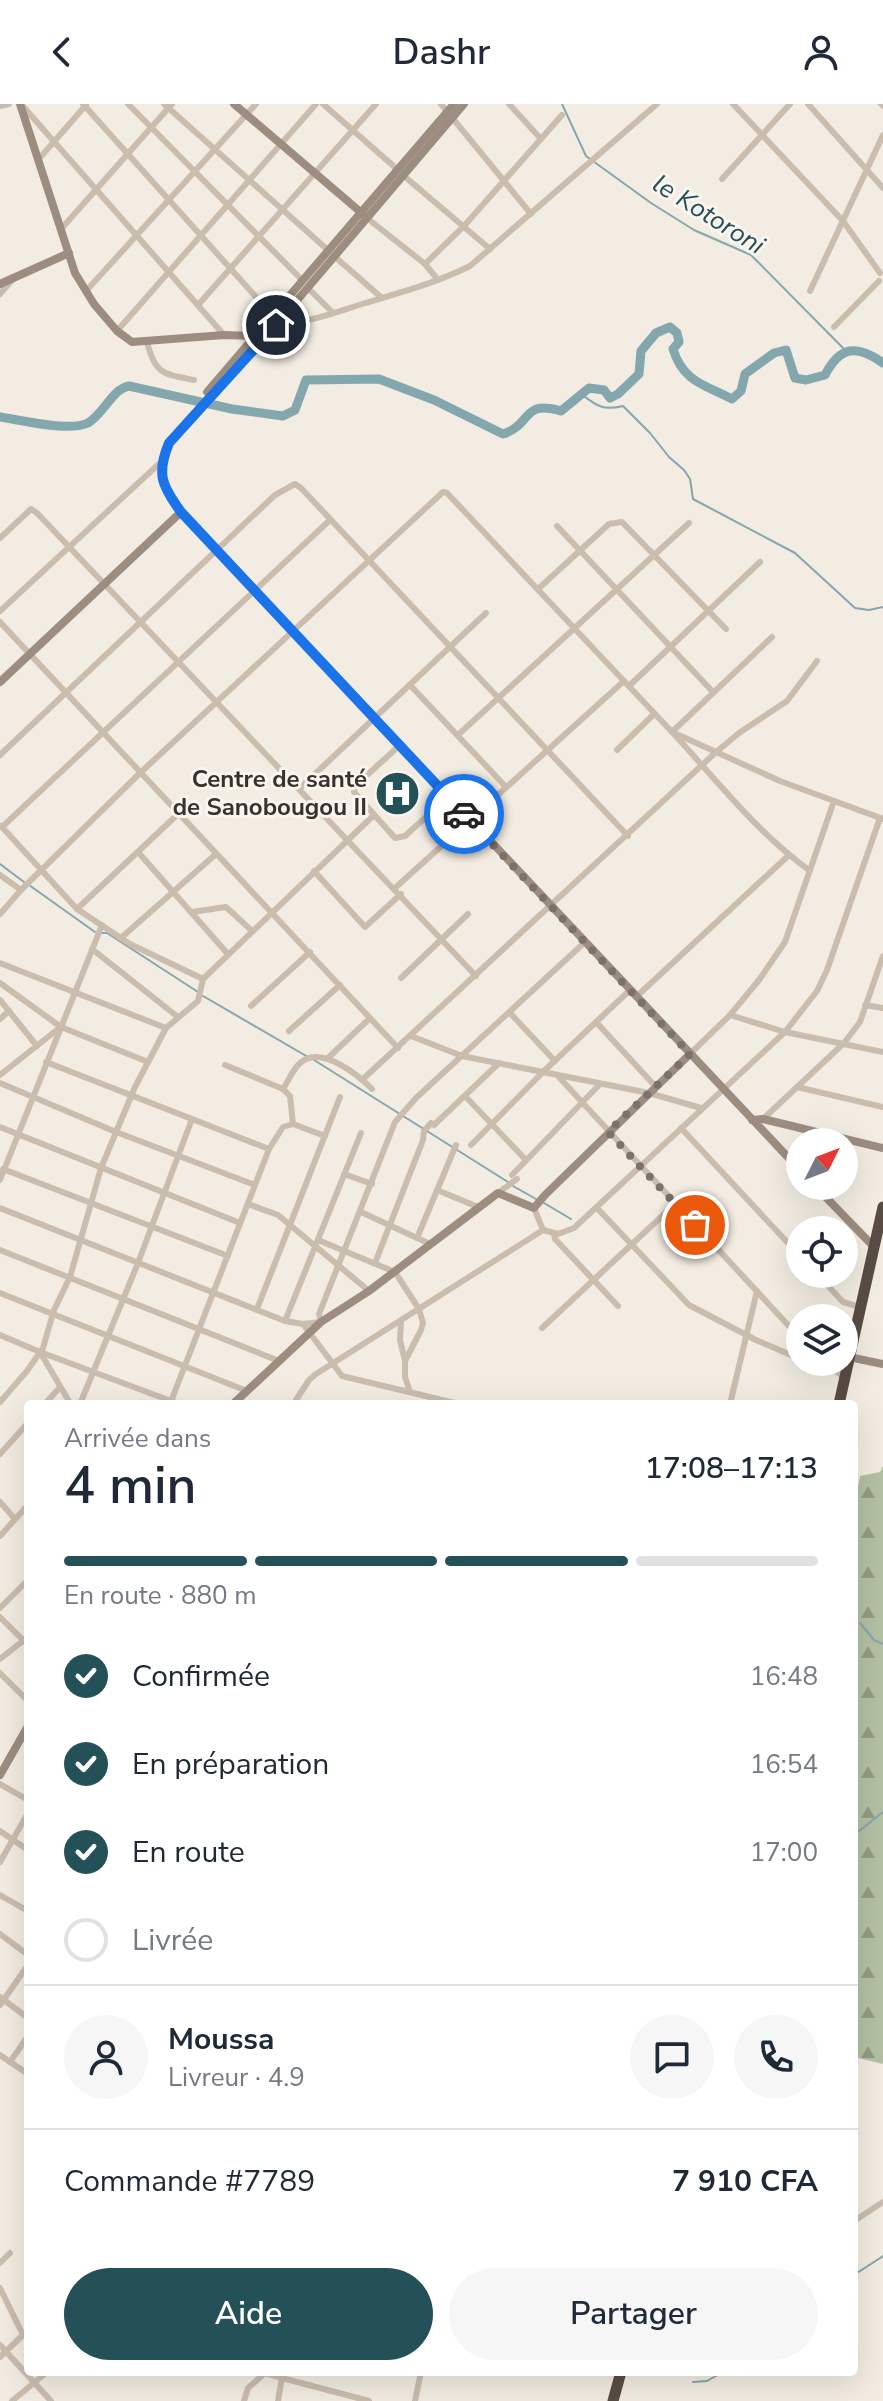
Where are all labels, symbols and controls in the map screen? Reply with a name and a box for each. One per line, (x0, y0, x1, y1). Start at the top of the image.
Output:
text: Dashr (393, 28, 490, 77)
icon: back (40, 30, 84, 74)
icon: person (799, 30, 843, 74)
water label: le Kotoroni (646, 166, 772, 263)
pin (242, 291, 310, 359)
icon: home (254, 303, 298, 347)
place label: Centre de santé de Sanobougou II (173, 763, 367, 823)
hospital icon: Centre de santé de Sanobougou II (374, 769, 422, 817)
courier (424, 774, 504, 854)
icon: car (442, 792, 486, 836)
north arrow (786, 1128, 858, 1200)
map controls (786, 1128, 858, 1376)
pin (661, 1191, 729, 1259)
icon: bag (673, 1203, 717, 1247)
button: locate (786, 1216, 858, 1288)
button: layers (786, 1304, 858, 1376)
text: Arrivée dans (64, 1421, 211, 1456)
text: 17:08–17:13 (645, 1448, 818, 1489)
text: 4 min (64, 1450, 197, 1521)
text: En route · 880 m (64, 1578, 257, 1613)
icon: check (64, 1654, 108, 1698)
text: Confirmée (132, 1656, 270, 1697)
text: 16:48 (750, 1659, 818, 1694)
icon: check (64, 1742, 108, 1786)
text: En préparation (132, 1744, 329, 1785)
text: 16:54 (750, 1747, 818, 1782)
icon: check (64, 1830, 108, 1874)
text: En route (132, 1832, 245, 1873)
text: 17:00 (750, 1835, 818, 1870)
text: Livrée (132, 1920, 213, 1961)
button: person (64, 2015, 148, 2099)
button: chat (630, 2015, 714, 2099)
button: phone (734, 2015, 818, 2099)
text: Moussa (168, 2019, 274, 2060)
text: Livreur · 4.9 (168, 2060, 305, 2095)
text: Commande #7789 (64, 2161, 315, 2202)
text: 7 910 CFA (672, 2161, 818, 2202)
button: Aide (64, 2268, 433, 2360)
button: Partager (449, 2268, 818, 2360)

